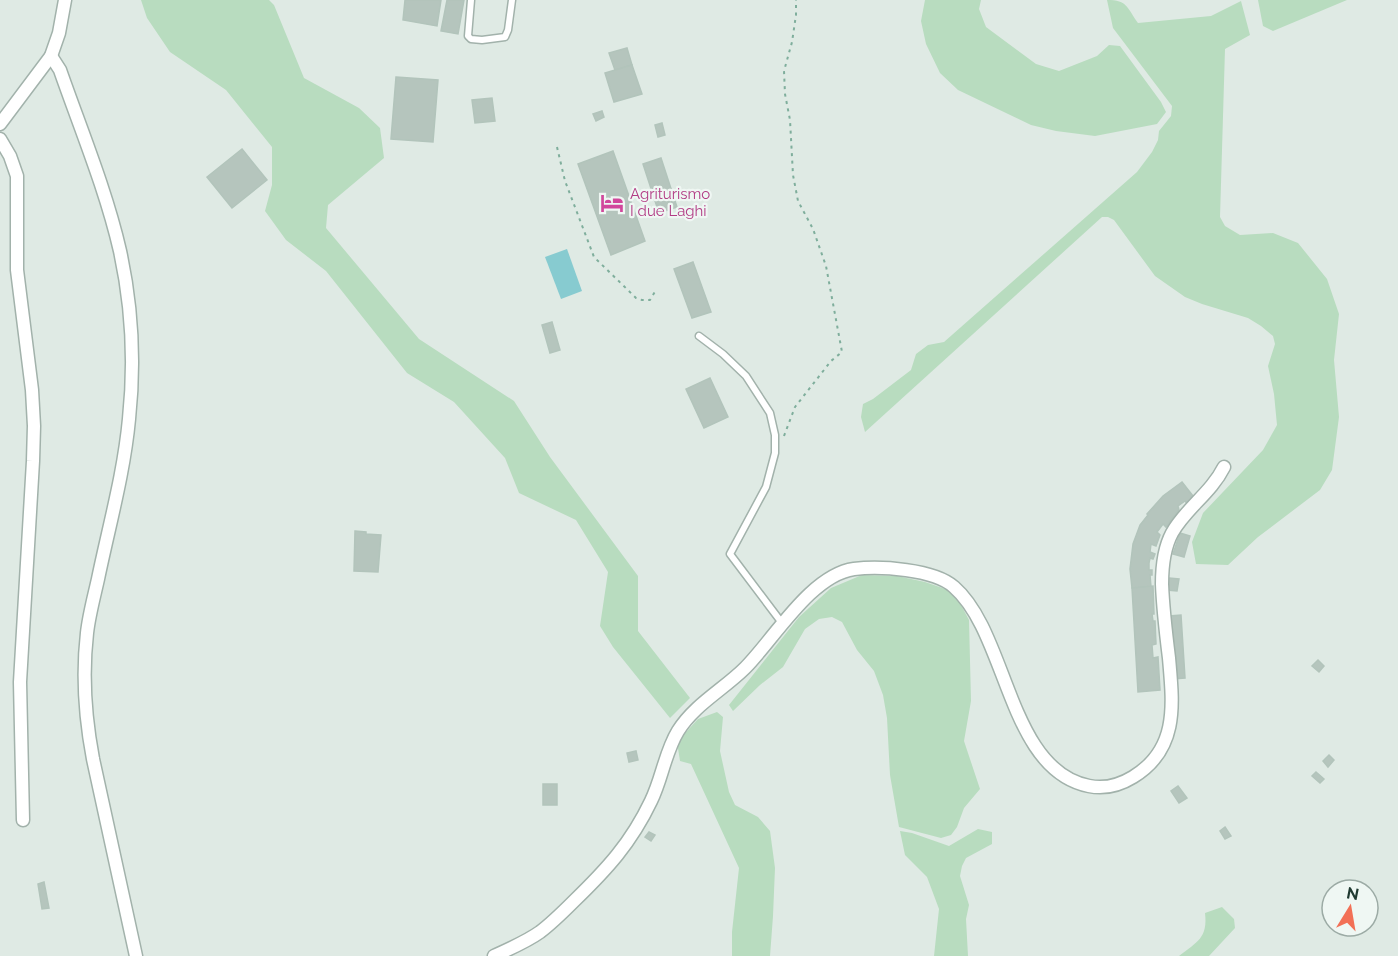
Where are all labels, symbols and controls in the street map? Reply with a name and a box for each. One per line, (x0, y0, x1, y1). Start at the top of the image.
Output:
place label: Agriturismo I due Laghi (630, 185, 710, 220)
hotel icon: Agriturismo I due Laghi (599, 190, 625, 216)
north arrow (1320, 878, 1380, 938)
text: N (1345, 883, 1361, 904)

